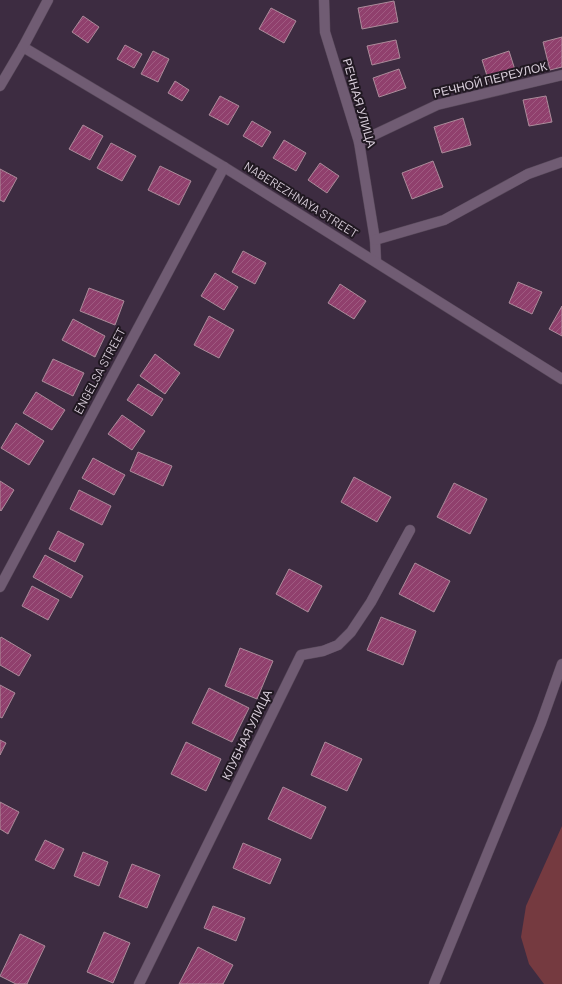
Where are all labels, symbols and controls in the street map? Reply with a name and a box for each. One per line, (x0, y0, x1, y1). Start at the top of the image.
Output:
street label: РЕЧНАЯ УЛИЦА (340, 56, 379, 149)
street label: РЕЧНОЙ ПЕРЕУЛОК (431, 58, 548, 100)
street label: NABEREZHNAYA STREET (242, 158, 361, 240)
street label: ENGELSA STREET (70, 325, 128, 416)
street label: КЛУБНАЯ УЛИЦА (218, 687, 275, 782)

